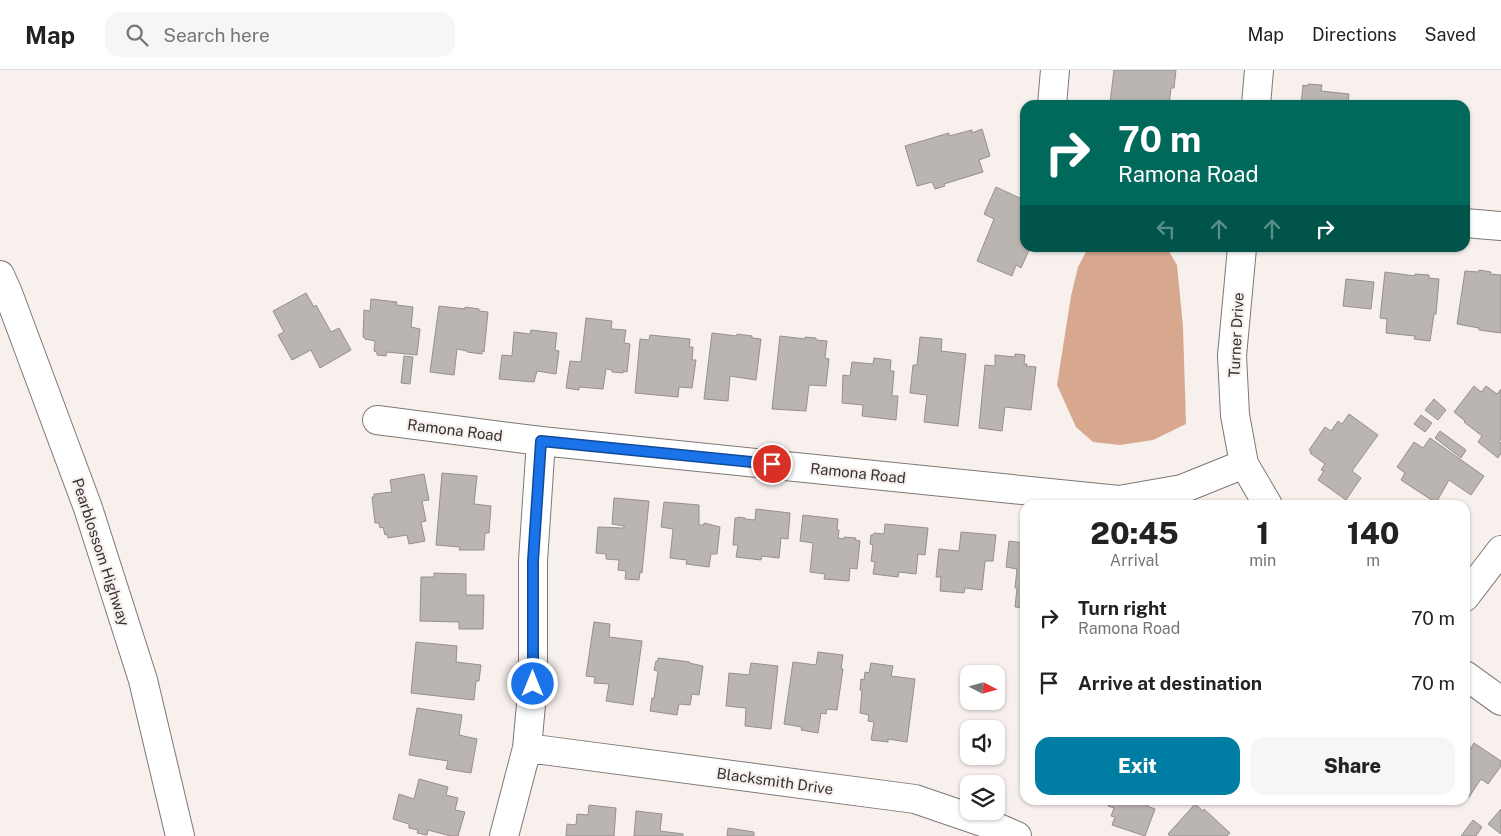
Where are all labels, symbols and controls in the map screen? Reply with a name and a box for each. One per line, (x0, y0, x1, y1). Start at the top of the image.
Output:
search box (105, 12, 455, 57)
text: Map (25, 21, 75, 49)
icon: search (123, 21, 151, 49)
text: Search here (163, 24, 270, 46)
text: Map (1247, 24, 1284, 45)
text: Directions (1312, 24, 1397, 45)
text: Saved (1425, 24, 1476, 45)
text: 70 m (1118, 119, 1201, 160)
icon: right (1035, 120, 1100, 185)
text: Ramona Road (1118, 161, 1259, 187)
icon: left (1152, 215, 1180, 243)
icon: ahead (1205, 215, 1233, 243)
icon: ahead (1258, 215, 1286, 243)
icon: right (1311, 215, 1339, 243)
street label: Turner Drive (1225, 292, 1247, 378)
street label: Ramona Road (406, 416, 504, 444)
pin (751, 443, 793, 485)
icon: arrive (758, 450, 786, 478)
street label: Ramona Road (809, 460, 907, 486)
street label: Pearblossom Highway (69, 476, 133, 628)
text: 20:45 (1090, 515, 1179, 551)
text: 1 (1256, 515, 1269, 551)
text: 140 (1347, 515, 1400, 551)
text: Arrival (1110, 551, 1159, 570)
text: min (1249, 551, 1276, 570)
text: m (1366, 551, 1380, 570)
text: Turn right (1078, 597, 1167, 619)
icon: right (1035, 604, 1063, 632)
text: 70 m (1411, 607, 1455, 629)
text: Ramona Road (1078, 619, 1180, 638)
position arrow (506, 657, 558, 709)
north arrow (960, 665, 1005, 710)
map controls (960, 665, 1005, 820)
icon: arrive (1035, 669, 1063, 697)
text: Arrive at destination (1078, 672, 1262, 694)
text: 70 m (1411, 672, 1455, 694)
button: sound (960, 720, 1005, 765)
button: Exit (1035, 737, 1240, 795)
button: Share (1250, 737, 1455, 795)
street label: Blacksmith Drive (716, 764, 834, 798)
button: layers (960, 775, 1005, 820)

